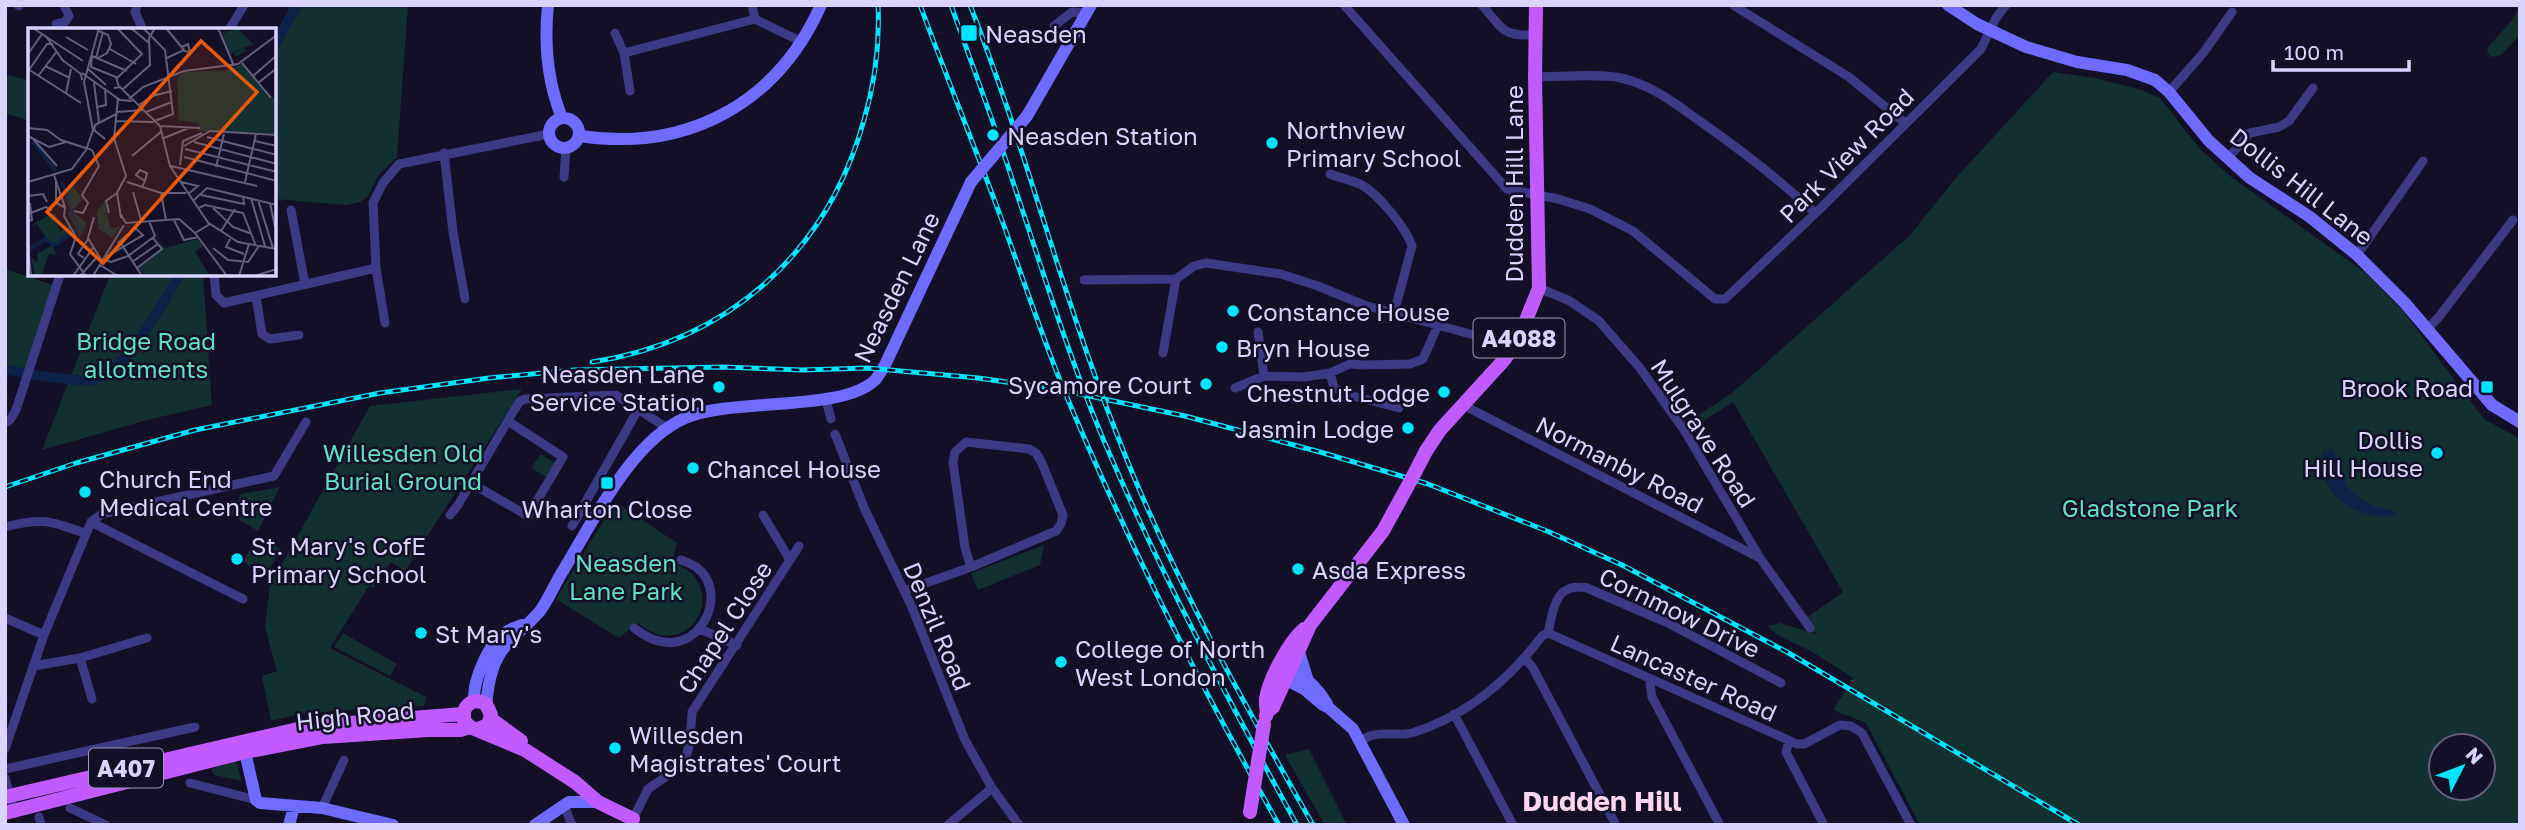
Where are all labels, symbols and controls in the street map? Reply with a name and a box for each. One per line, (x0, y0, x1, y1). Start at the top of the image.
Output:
place label: Neasden (985, 19, 1087, 48)
marker: Neasden (959, 23, 979, 43)
inset map (28, 28, 276, 276)
scale bar (2273, 28, 2410, 72)
text: 100 m (2284, 39, 2344, 65)
street label: Park View Road (1773, 82, 1919, 228)
street label: Dudden Hill Lane (1499, 85, 1528, 283)
place label: Northview Primary School (1286, 115, 1462, 172)
place label: Neasden Station (1007, 121, 1198, 150)
street label: Dollis Hill Lane (2225, 121, 2379, 251)
marker: Neasden Station (985, 127, 1001, 143)
marker: Northview Primary School (1264, 135, 1280, 151)
street label: Neasden Lane (847, 207, 945, 367)
place label: Constance House (1247, 297, 1450, 326)
marker: Constance House (1225, 303, 1241, 319)
road number: A4088 (1474, 318, 1564, 358)
park label: Bridge Road allotments (76, 326, 216, 383)
place label: Bryn House (1236, 333, 1370, 362)
marker: Bryn House (1214, 339, 1230, 355)
street label: Mulgrave Road (1645, 353, 1763, 513)
place label: Neasden Lane Service Station (530, 359, 705, 416)
place label: Sycamore Court (1008, 370, 1192, 399)
place label: Brook Road (2341, 373, 2473, 402)
marker: Sycamore Court (1198, 376, 1214, 392)
place label: Chestnut Lodge (1247, 378, 1430, 407)
marker: Neasden Lane Service Station (711, 379, 727, 395)
marker: Brook Road (2479, 379, 2495, 395)
marker: Chestnut Lodge (1436, 384, 1452, 400)
street label: Normanby Road (1531, 409, 1709, 519)
place label: Jasmin Lodge (1235, 414, 1394, 443)
marker: Jasmin Lodge (1400, 420, 1416, 436)
place label: Dollis Hill House (2303, 425, 2423, 482)
park label: Willesden Old Burial Ground (323, 438, 483, 495)
marker: Dollis Hill House (2429, 445, 2445, 461)
place label: Chancel House (707, 454, 881, 483)
marker: Chancel House (685, 460, 701, 476)
place label: Church End Medical Centre (99, 464, 272, 521)
marker: Wharton Close (599, 475, 615, 491)
marker: Church End Medical Centre (77, 484, 93, 500)
park label: Gladstone Park (2062, 493, 2238, 522)
place label: Wharton Close (522, 494, 692, 523)
place label: St. Mary's CofE Primary School (251, 531, 427, 588)
park label: Neasden Lane Park (569, 548, 683, 605)
marker: St. Mary's CofE Primary School (229, 551, 245, 567)
street label: Chapel Close (670, 555, 778, 699)
place label: Asda Express (1312, 555, 1466, 584)
street label: Denzil Road (898, 557, 978, 695)
marker: Asda Express (1290, 561, 1306, 577)
street label: Cornmow Drive (1595, 561, 1765, 663)
place label: St Mary's (435, 619, 542, 648)
marker: St Mary's (413, 625, 429, 641)
street label: Lancaster Road (1606, 627, 1782, 727)
place label: College of North West London (1075, 634, 1265, 691)
marker: College of North West London (1053, 654, 1069, 670)
street label: High Road (294, 694, 416, 736)
place label: Willesden Magistrates' Court (629, 720, 841, 777)
north arrow (2427, 732, 2497, 802)
marker: Willesden Magistrates' Court (607, 740, 623, 756)
text: N (2462, 742, 2488, 768)
road number: A407 (89, 748, 163, 788)
district label: Dudden Hill (1522, 784, 1682, 817)

